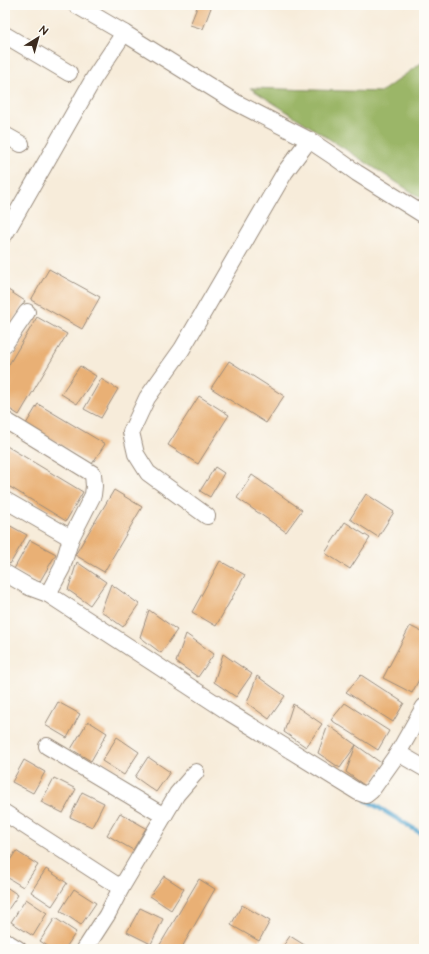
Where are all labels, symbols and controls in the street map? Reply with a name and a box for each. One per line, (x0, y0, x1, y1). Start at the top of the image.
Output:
north arrow (18, 18, 58, 58)
text: N (36, 22, 51, 39)

